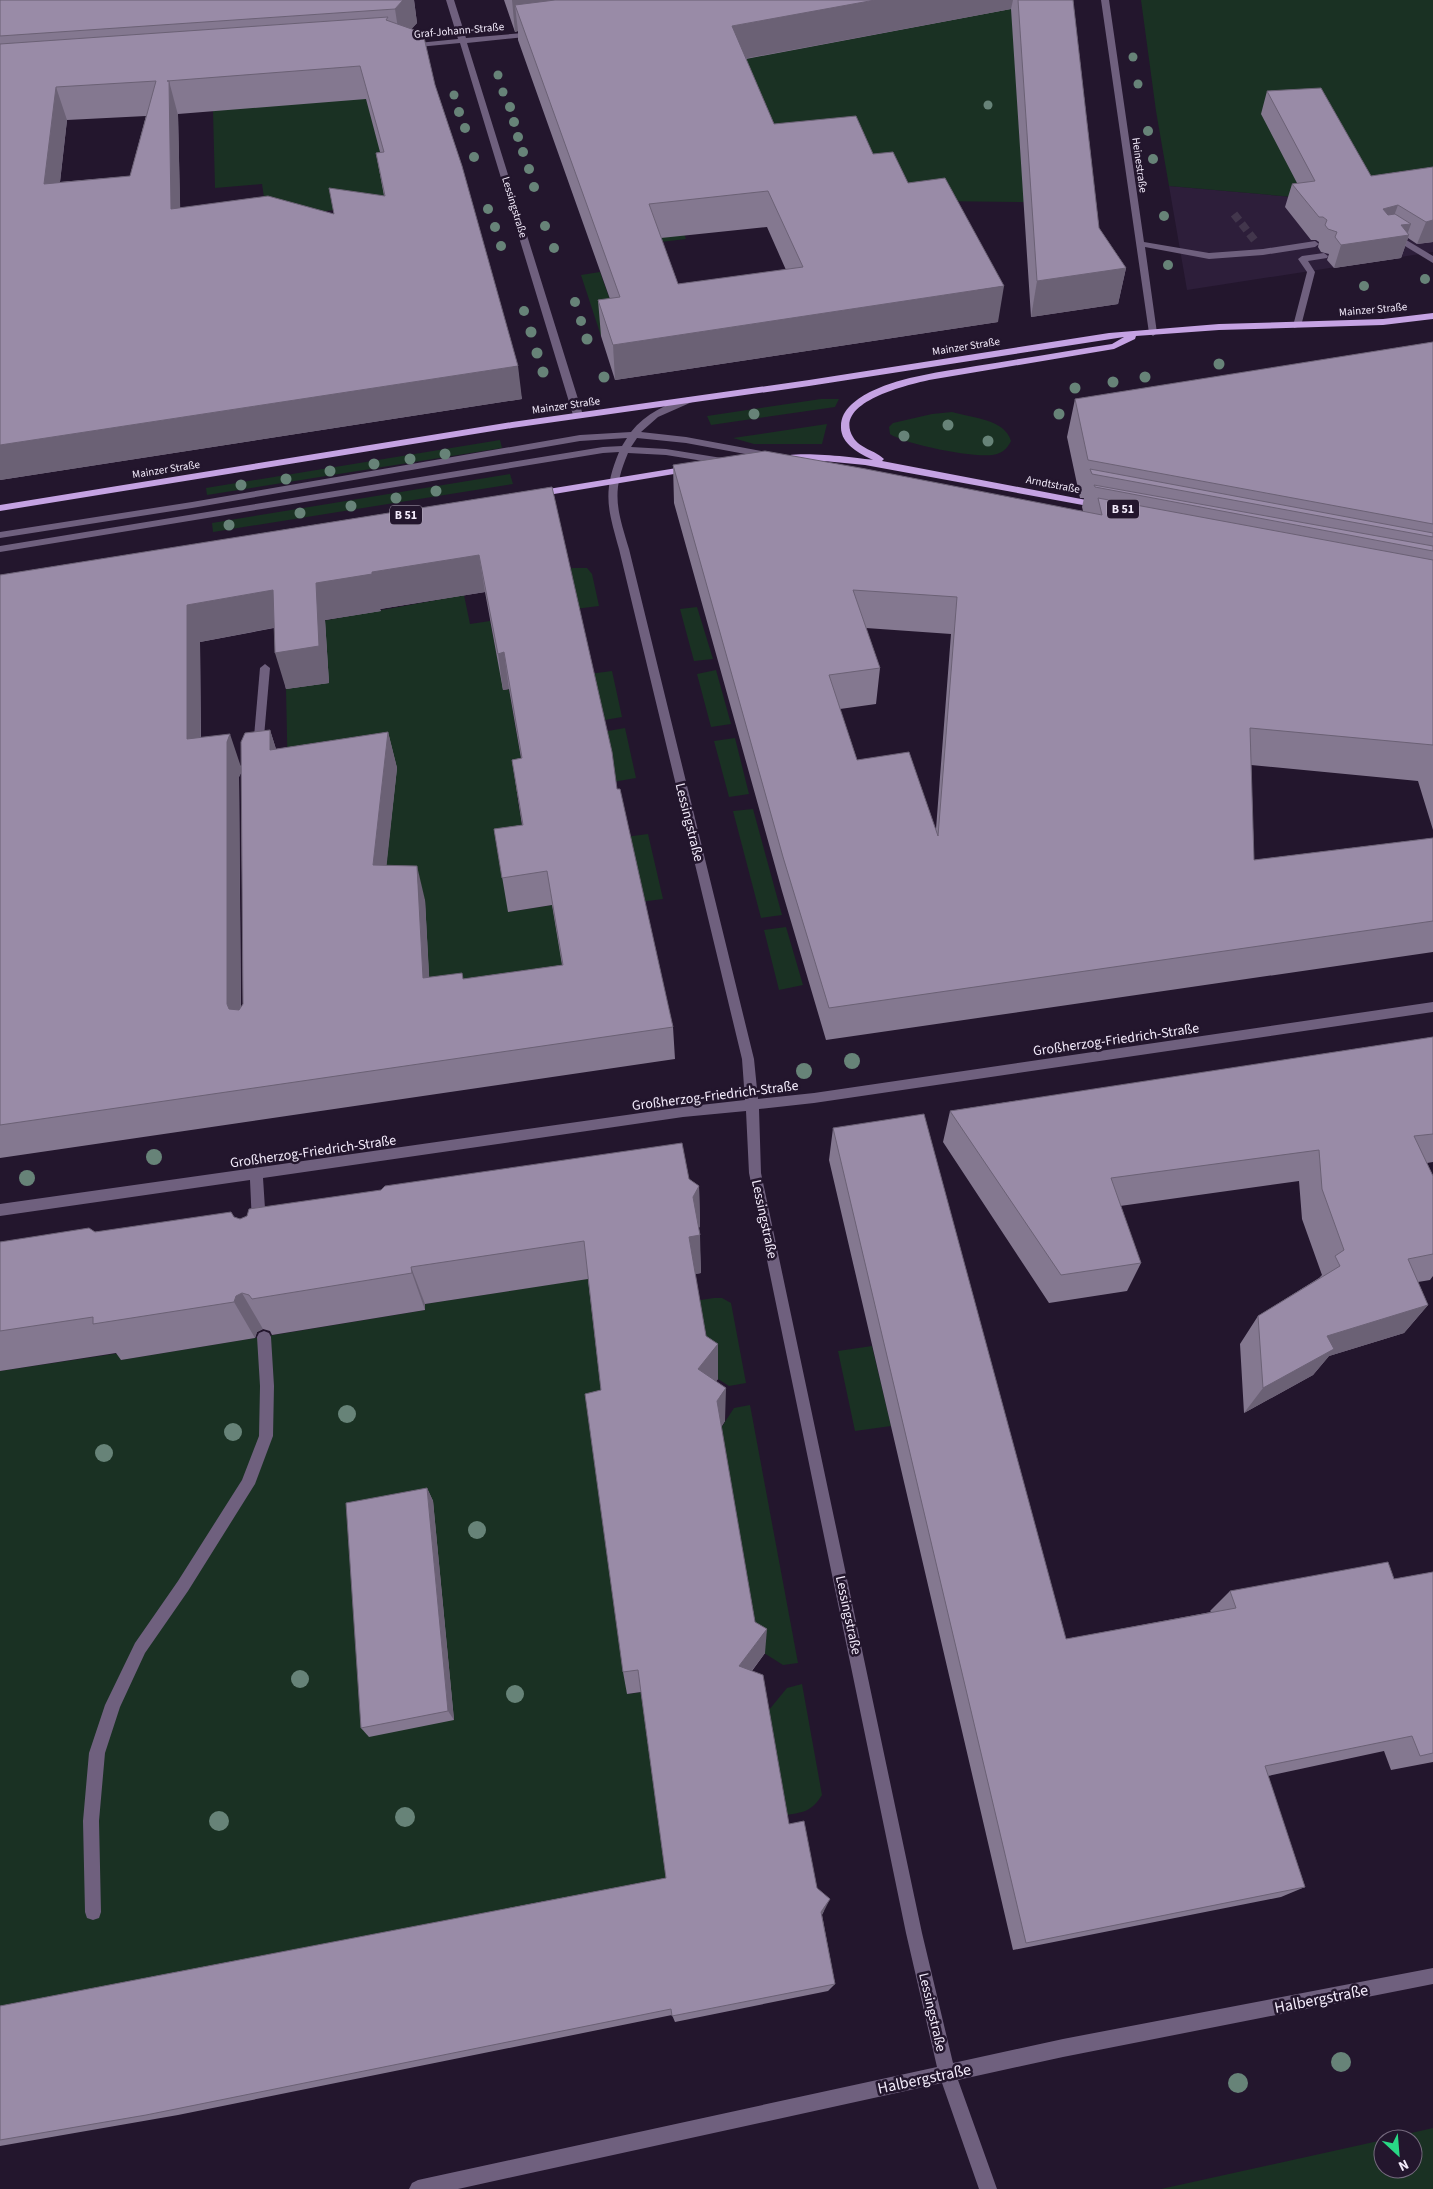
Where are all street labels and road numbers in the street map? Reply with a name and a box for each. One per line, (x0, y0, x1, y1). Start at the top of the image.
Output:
street label: Graf-Johann-Straße (413, 19, 505, 42)
street label: Heinestraße (1128, 136, 1151, 194)
street label: Lessingstraße (498, 175, 531, 240)
street label: Mainzer Straße (1338, 299, 1408, 320)
street label: Mainzer Straße (931, 334, 1002, 359)
street label: Mainzer Straße (531, 393, 602, 418)
street label: Mainzer Straße (131, 457, 202, 482)
street label: Arndtstraße (1025, 472, 1082, 497)
road number: B 51 (1107, 499, 1139, 518)
road number: B 51 (390, 506, 422, 524)
street label: Lessingstraße (670, 781, 708, 864)
street label: Großherzog-Friedrich-Straße (1032, 1018, 1201, 1062)
street label: Großherzog-Friedrich-Straße (631, 1076, 800, 1116)
street label: Großherzog-Friedrich-Straße (229, 1130, 398, 1174)
street label: Lessingstraße (746, 1178, 782, 1261)
street label: Lessingstraße (830, 1574, 866, 1657)
street label: Lessingstraße (913, 1971, 951, 2054)
street label: Halbergstraße (1272, 1979, 1370, 2019)
street label: Halbergstraße (875, 2058, 973, 2100)

